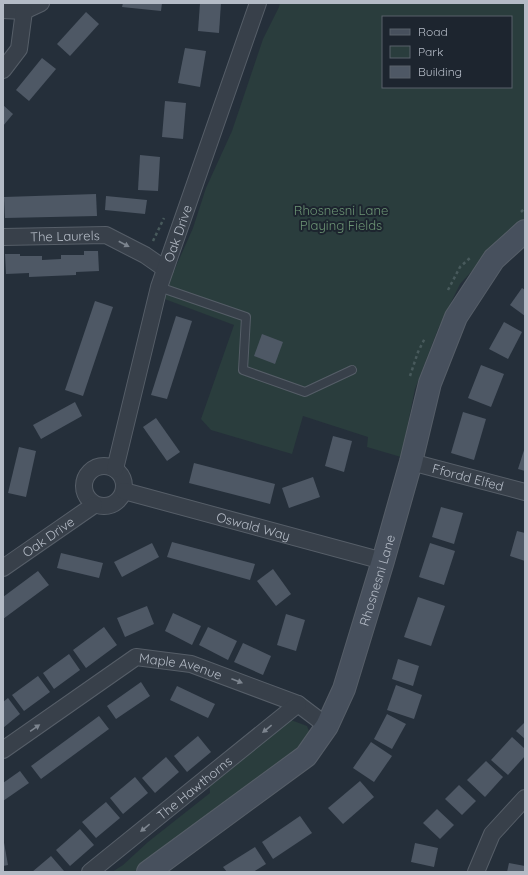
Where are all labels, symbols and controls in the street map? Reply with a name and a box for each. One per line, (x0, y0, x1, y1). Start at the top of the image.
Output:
legend (382, 16, 512, 88)
text: Road (418, 24, 448, 39)
text: Park (418, 44, 443, 59)
text: Building (418, 64, 462, 79)
park label: Rhosnesni Lane Playing Fields (294, 202, 388, 233)
street label: Oak Drive (160, 203, 195, 264)
street label: The Laurels (30, 227, 100, 244)
one-way arrow (118, 241, 130, 247)
street label: Ffordd Elfed (431, 460, 506, 494)
street label: Oswald Way (215, 508, 292, 544)
street label: Oak Drive (19, 513, 77, 560)
street label: Rhosnesni Lane (356, 533, 398, 628)
street label: Maple Avenue (138, 649, 224, 683)
one-way arrow (231, 678, 243, 684)
one-way arrow (30, 724, 40, 732)
one-way arrow (262, 724, 273, 733)
street label: The Hawthorns (153, 753, 235, 823)
one-way arrow (139, 824, 150, 832)

